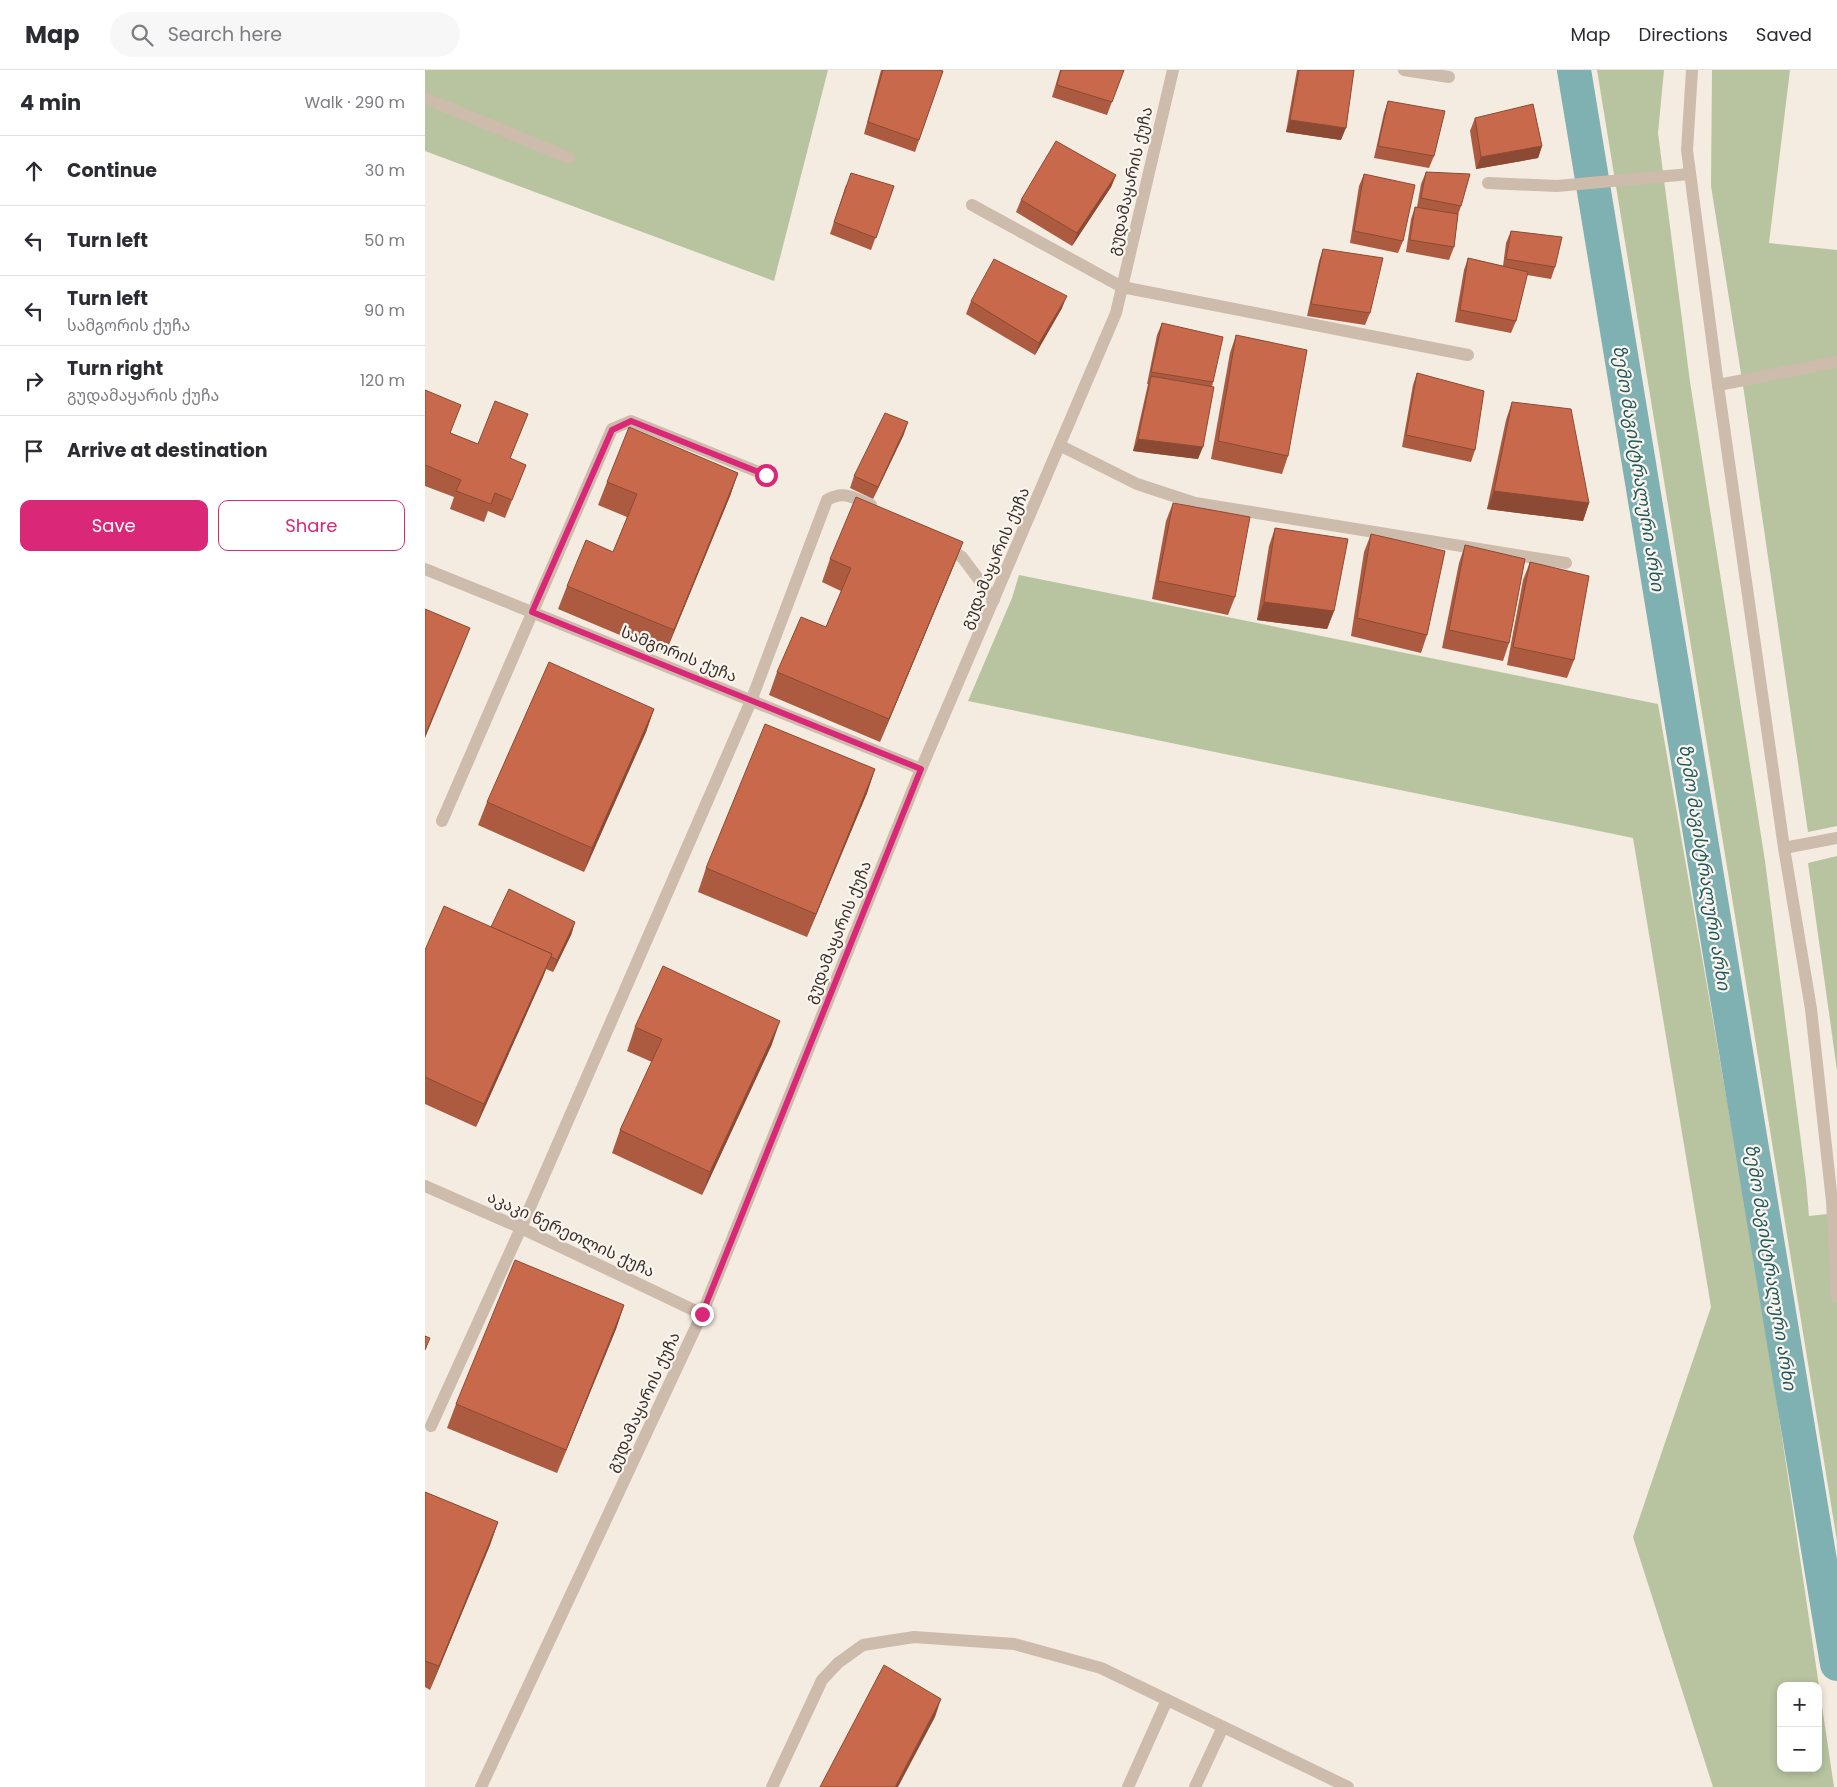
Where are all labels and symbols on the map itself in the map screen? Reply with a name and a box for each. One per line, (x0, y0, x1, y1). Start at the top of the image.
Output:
street label: გუდამაყარის ქუჩა (1102, 104, 1158, 258)
water label: ზემო მაგისტრალური არხი (1607, 343, 1671, 593)
route start (755, 464, 778, 487)
street label: გუდამაყარის ქუჩა (955, 483, 1035, 633)
street label: სამგორის ქუჩა (618, 620, 740, 688)
water label: ზემო მაგისტრალური არხი (1673, 742, 1737, 992)
street label: გუდამაყარის ქუჩა (799, 857, 877, 1007)
water label: ზემო მაგისტრალური არხი (1739, 1142, 1803, 1392)
street label: აკაკი წერეთლის ქუჩა (484, 1185, 658, 1283)
route end (691, 1303, 714, 1326)
street label: გუდამაყარის ქუჩა (600, 1328, 686, 1476)

